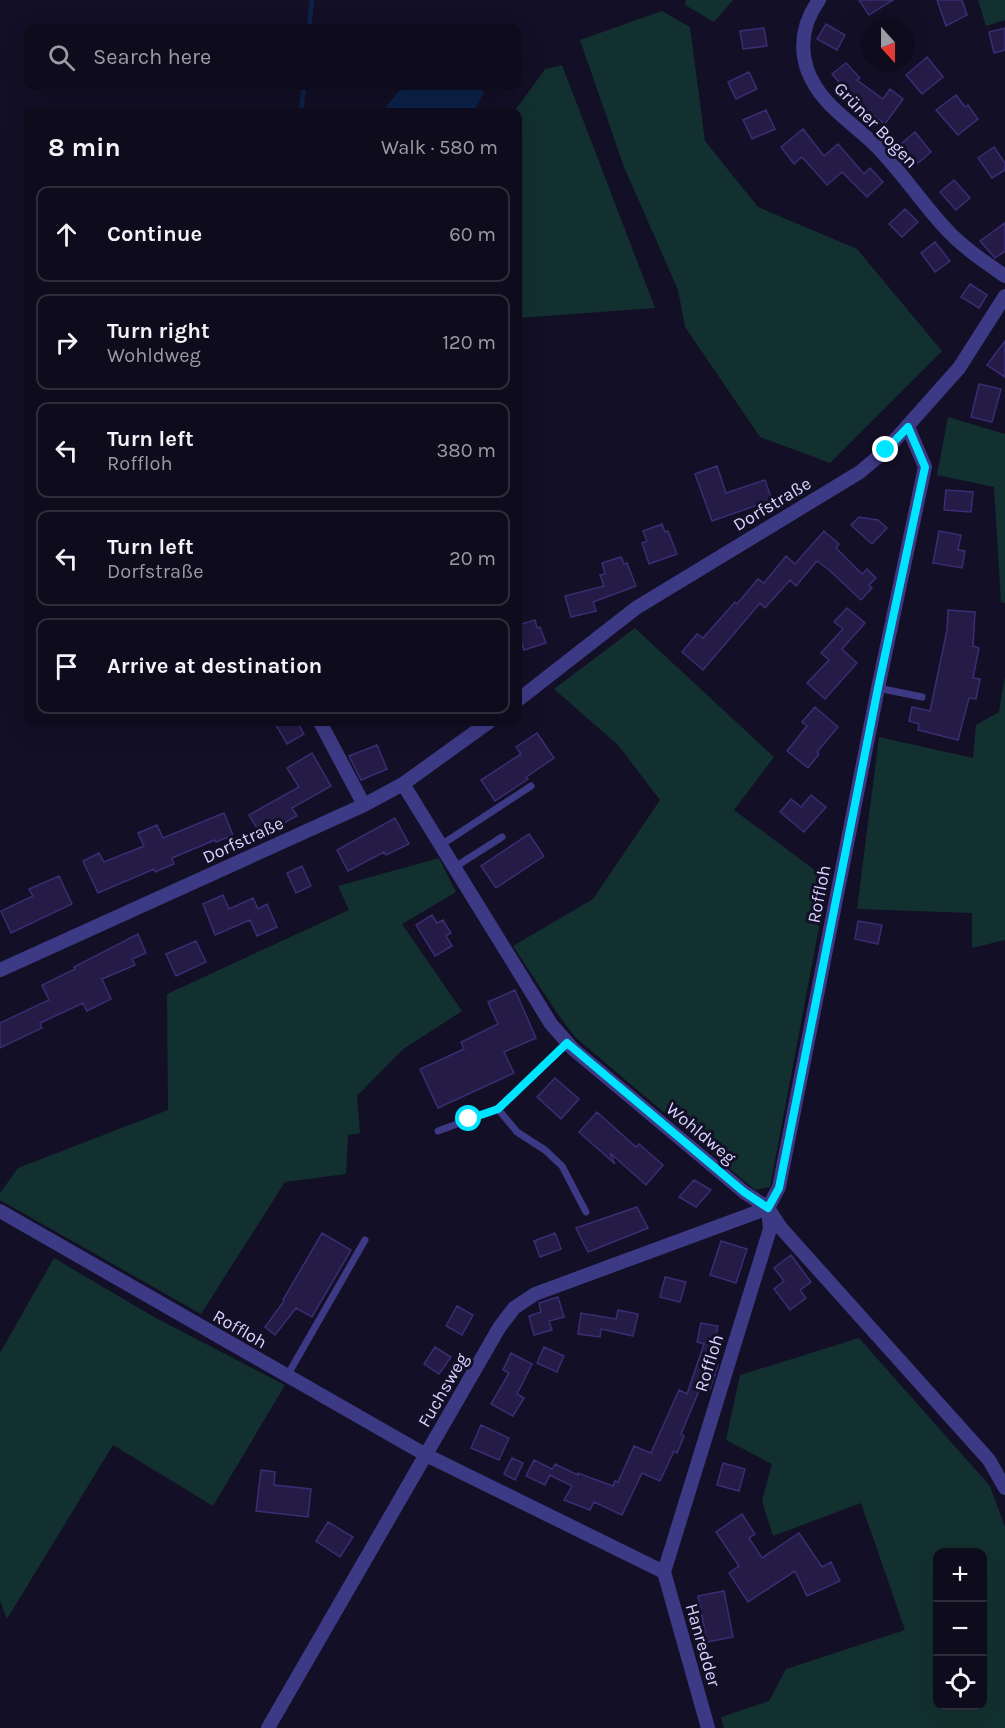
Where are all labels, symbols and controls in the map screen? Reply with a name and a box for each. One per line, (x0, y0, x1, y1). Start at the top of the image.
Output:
north arrow (861, 18, 915, 72)
search box (24, 24, 522, 90)
icon: search (45, 41, 78, 74)
text: Search here (93, 44, 211, 70)
street label: Grüner Bogen (829, 77, 923, 173)
text: 8 min (48, 132, 121, 163)
text: Walk · 580 m (381, 136, 498, 159)
icon: ahead (50, 218, 83, 251)
text: Continue (107, 221, 202, 247)
text: 60 m (449, 223, 496, 246)
text: Turn right (107, 318, 210, 344)
icon: right (50, 326, 83, 359)
text: 120 m (442, 331, 496, 354)
text: Wohldweg (107, 344, 201, 367)
text: Turn left (107, 426, 194, 452)
icon: left (50, 434, 83, 467)
route end (872, 436, 898, 462)
text: 380 m (437, 439, 496, 462)
text: Roffloh (107, 452, 172, 475)
street label: Dorfstraße (729, 472, 815, 536)
text: Turn left (107, 534, 194, 560)
icon: left (50, 542, 83, 575)
text: 20 m (449, 547, 496, 570)
text: Dorfstraße (107, 560, 204, 583)
icon: arrive (50, 650, 83, 683)
text: Arrive at destination (107, 653, 322, 679)
street label: Dorfstraße (199, 812, 287, 868)
street label: Roffloh (803, 863, 835, 925)
street label: Wohldweg (662, 1097, 740, 1169)
route start (455, 1105, 481, 1131)
street label: Roffloh (209, 1305, 271, 1353)
street label: Roffloh (690, 1332, 728, 1394)
street label: Fuchsweg (413, 1349, 473, 1431)
map controls (933, 1548, 987, 1710)
button: + (933, 1548, 987, 1602)
street label: Hanredder (681, 1601, 726, 1690)
button: − (933, 1602, 987, 1656)
button: locate (933, 1656, 987, 1710)

